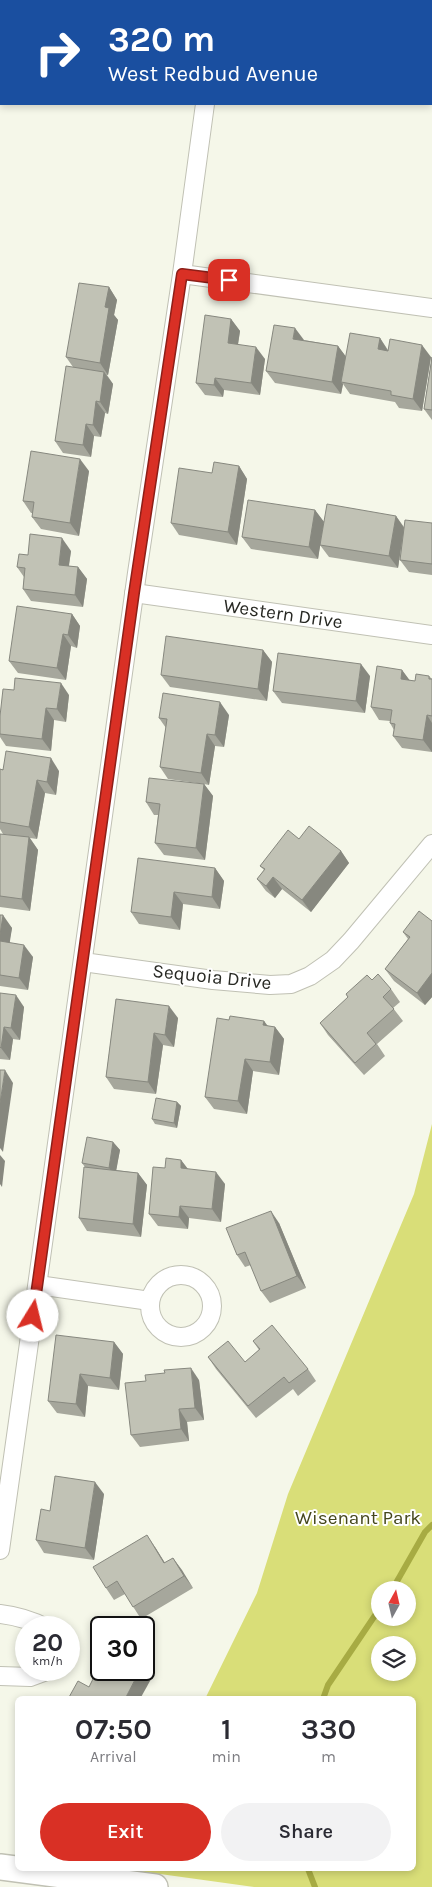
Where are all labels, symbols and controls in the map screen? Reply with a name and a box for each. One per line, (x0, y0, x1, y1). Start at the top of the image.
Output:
text: 320 m (108, 19, 215, 60)
icon: right (25, 20, 90, 85)
text: West Redbud Avenue (108, 61, 318, 87)
pin (208, 259, 250, 301)
icon: arrive (215, 266, 243, 294)
street label: Western Drive (222, 595, 344, 633)
street label: Sequoia Drive (152, 960, 272, 994)
position arrow (6, 1289, 58, 1341)
park label: Wisenant Park (295, 1507, 421, 1529)
north arrow (371, 1581, 416, 1626)
map controls (371, 1581, 416, 1681)
speed limit sign: 30 (90, 1616, 155, 1681)
text: 20 (32, 1628, 63, 1657)
button: layers (371, 1636, 416, 1681)
text: km/h (32, 1654, 63, 1668)
text: 07:50 (75, 1711, 152, 1747)
text: 1 (221, 1711, 232, 1747)
text: 330 (301, 1711, 356, 1747)
text: Arrival (90, 1747, 137, 1766)
text: min (212, 1747, 241, 1766)
text: m (321, 1747, 336, 1766)
button: Exit (40, 1803, 211, 1861)
button: Share (221, 1803, 391, 1861)

